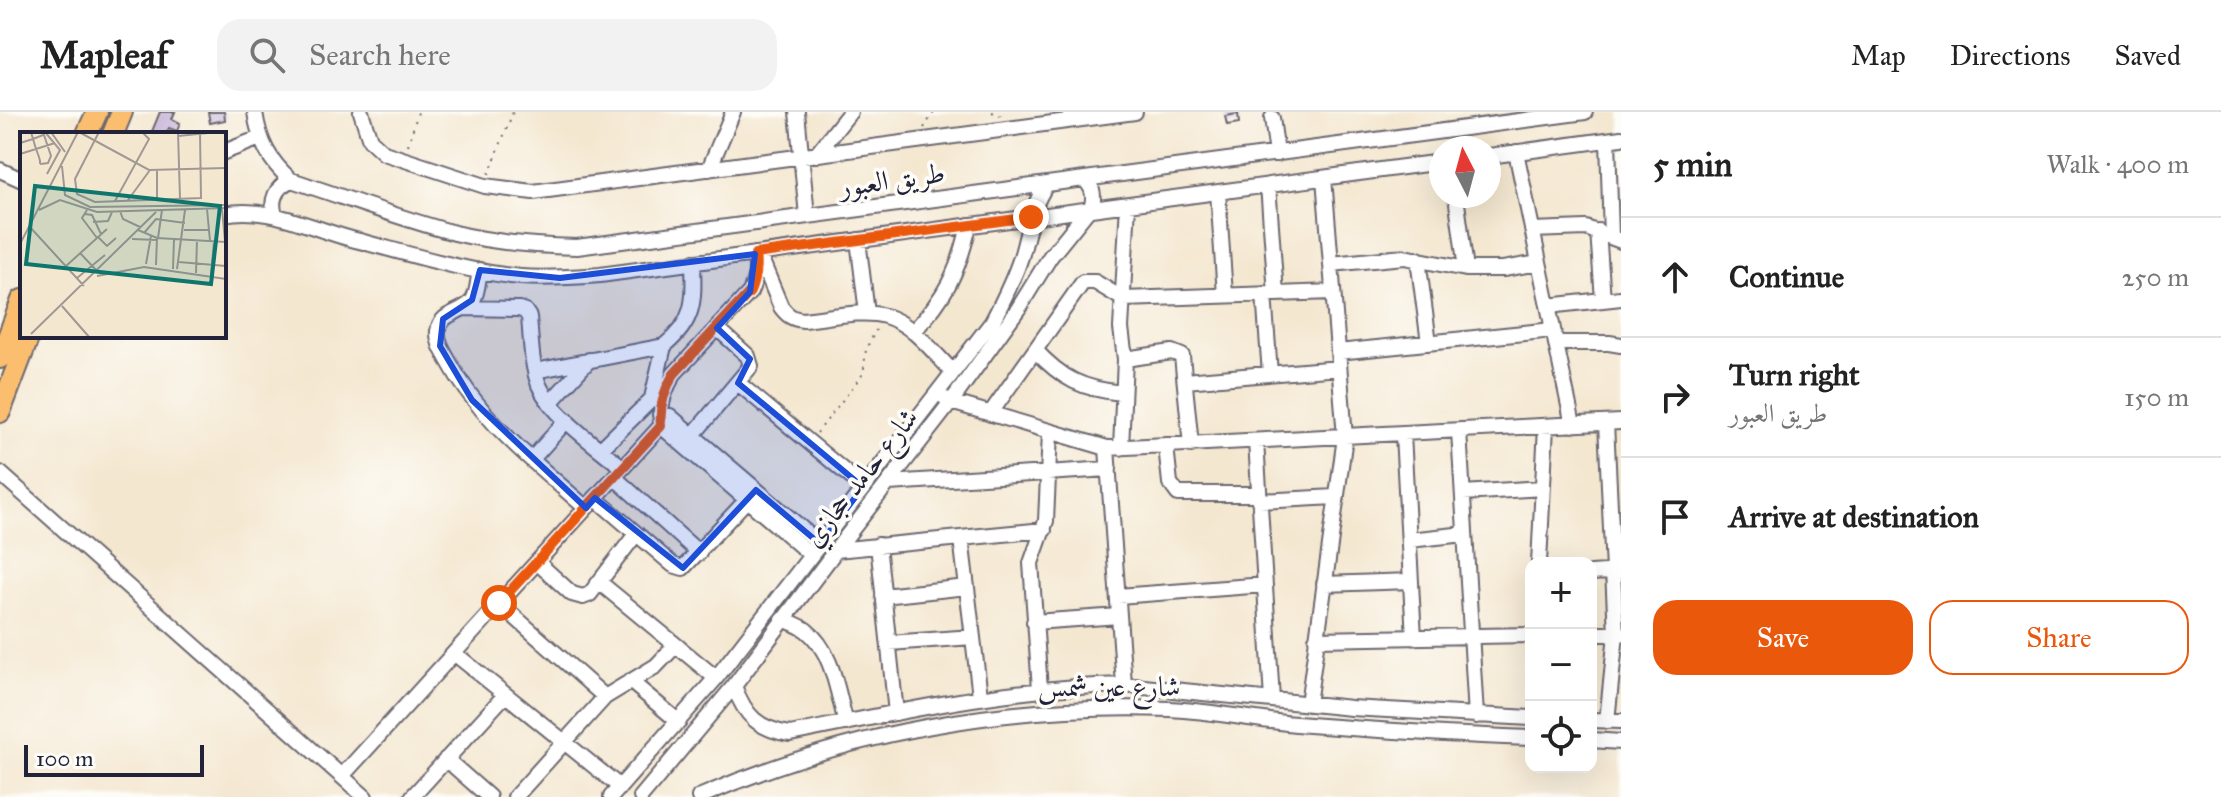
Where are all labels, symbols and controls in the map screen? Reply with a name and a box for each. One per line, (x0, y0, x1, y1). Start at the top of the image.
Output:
search box (217, 19, 777, 91)
text: Mapleaf (40, 32, 169, 78)
icon: search (245, 33, 289, 77)
text: Search here (309, 37, 451, 73)
text: Map (1851, 38, 1906, 73)
text: Directions (1950, 38, 2071, 73)
text: Saved (2115, 38, 2181, 73)
inset map (20, 132, 226, 338)
north arrow (1429, 136, 1501, 208)
text: 5 min (1653, 144, 1732, 185)
text: Walk · 400 m (2046, 148, 2189, 180)
street label: طريق العبور (834, 155, 947, 205)
route end (1013, 199, 1049, 235)
icon: ahead (1653, 255, 1697, 299)
text: Continue (1729, 259, 1844, 295)
text: 250 m (2122, 261, 2189, 293)
text: Turn right (1729, 357, 1860, 393)
icon: right (1653, 375, 1697, 419)
text: 150 m (2124, 381, 2189, 413)
text: طريق العبور (1729, 397, 1828, 429)
street label: شارع حامد حجازي (795, 401, 930, 558)
icon: arrive (1653, 495, 1697, 539)
text: Arrive at destination (1729, 499, 1979, 535)
map controls (1525, 557, 1597, 773)
button: + (1525, 557, 1597, 629)
route start (481, 585, 517, 621)
button: Save (1653, 600, 1913, 675)
button: Share (1929, 600, 2189, 675)
button: − (1525, 629, 1597, 701)
street label: شارع عين شمس (1038, 669, 1180, 710)
button: locate (1525, 701, 1597, 773)
scale bar (24, 741, 204, 777)
text: 100 m (36, 745, 93, 772)

